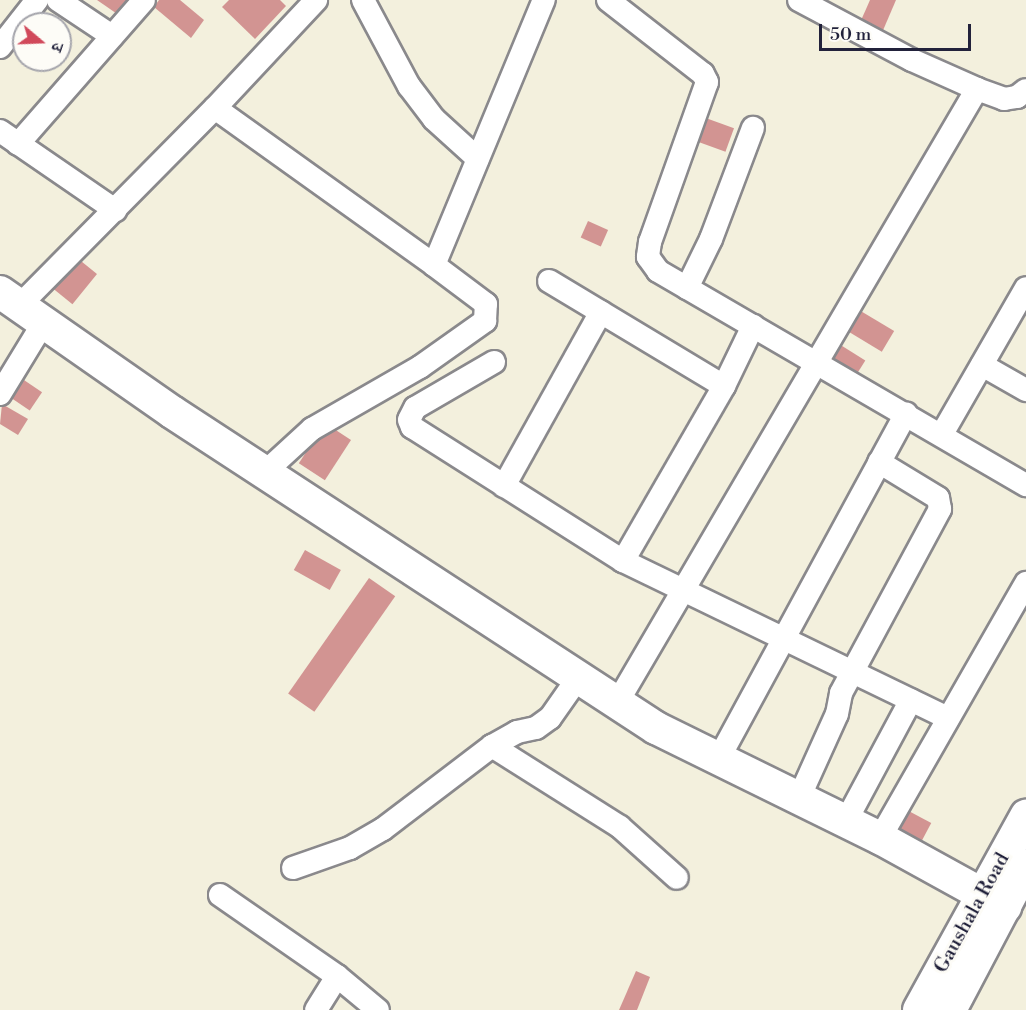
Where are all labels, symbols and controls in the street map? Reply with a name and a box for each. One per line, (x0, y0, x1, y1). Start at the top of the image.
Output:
north arrow (12, 12, 72, 72)
scale bar (822, 12, 974, 50)
text: 50 m (830, 23, 871, 46)
text: उ (46, 40, 68, 54)
street label: Gaushala Road (929, 849, 1015, 977)

